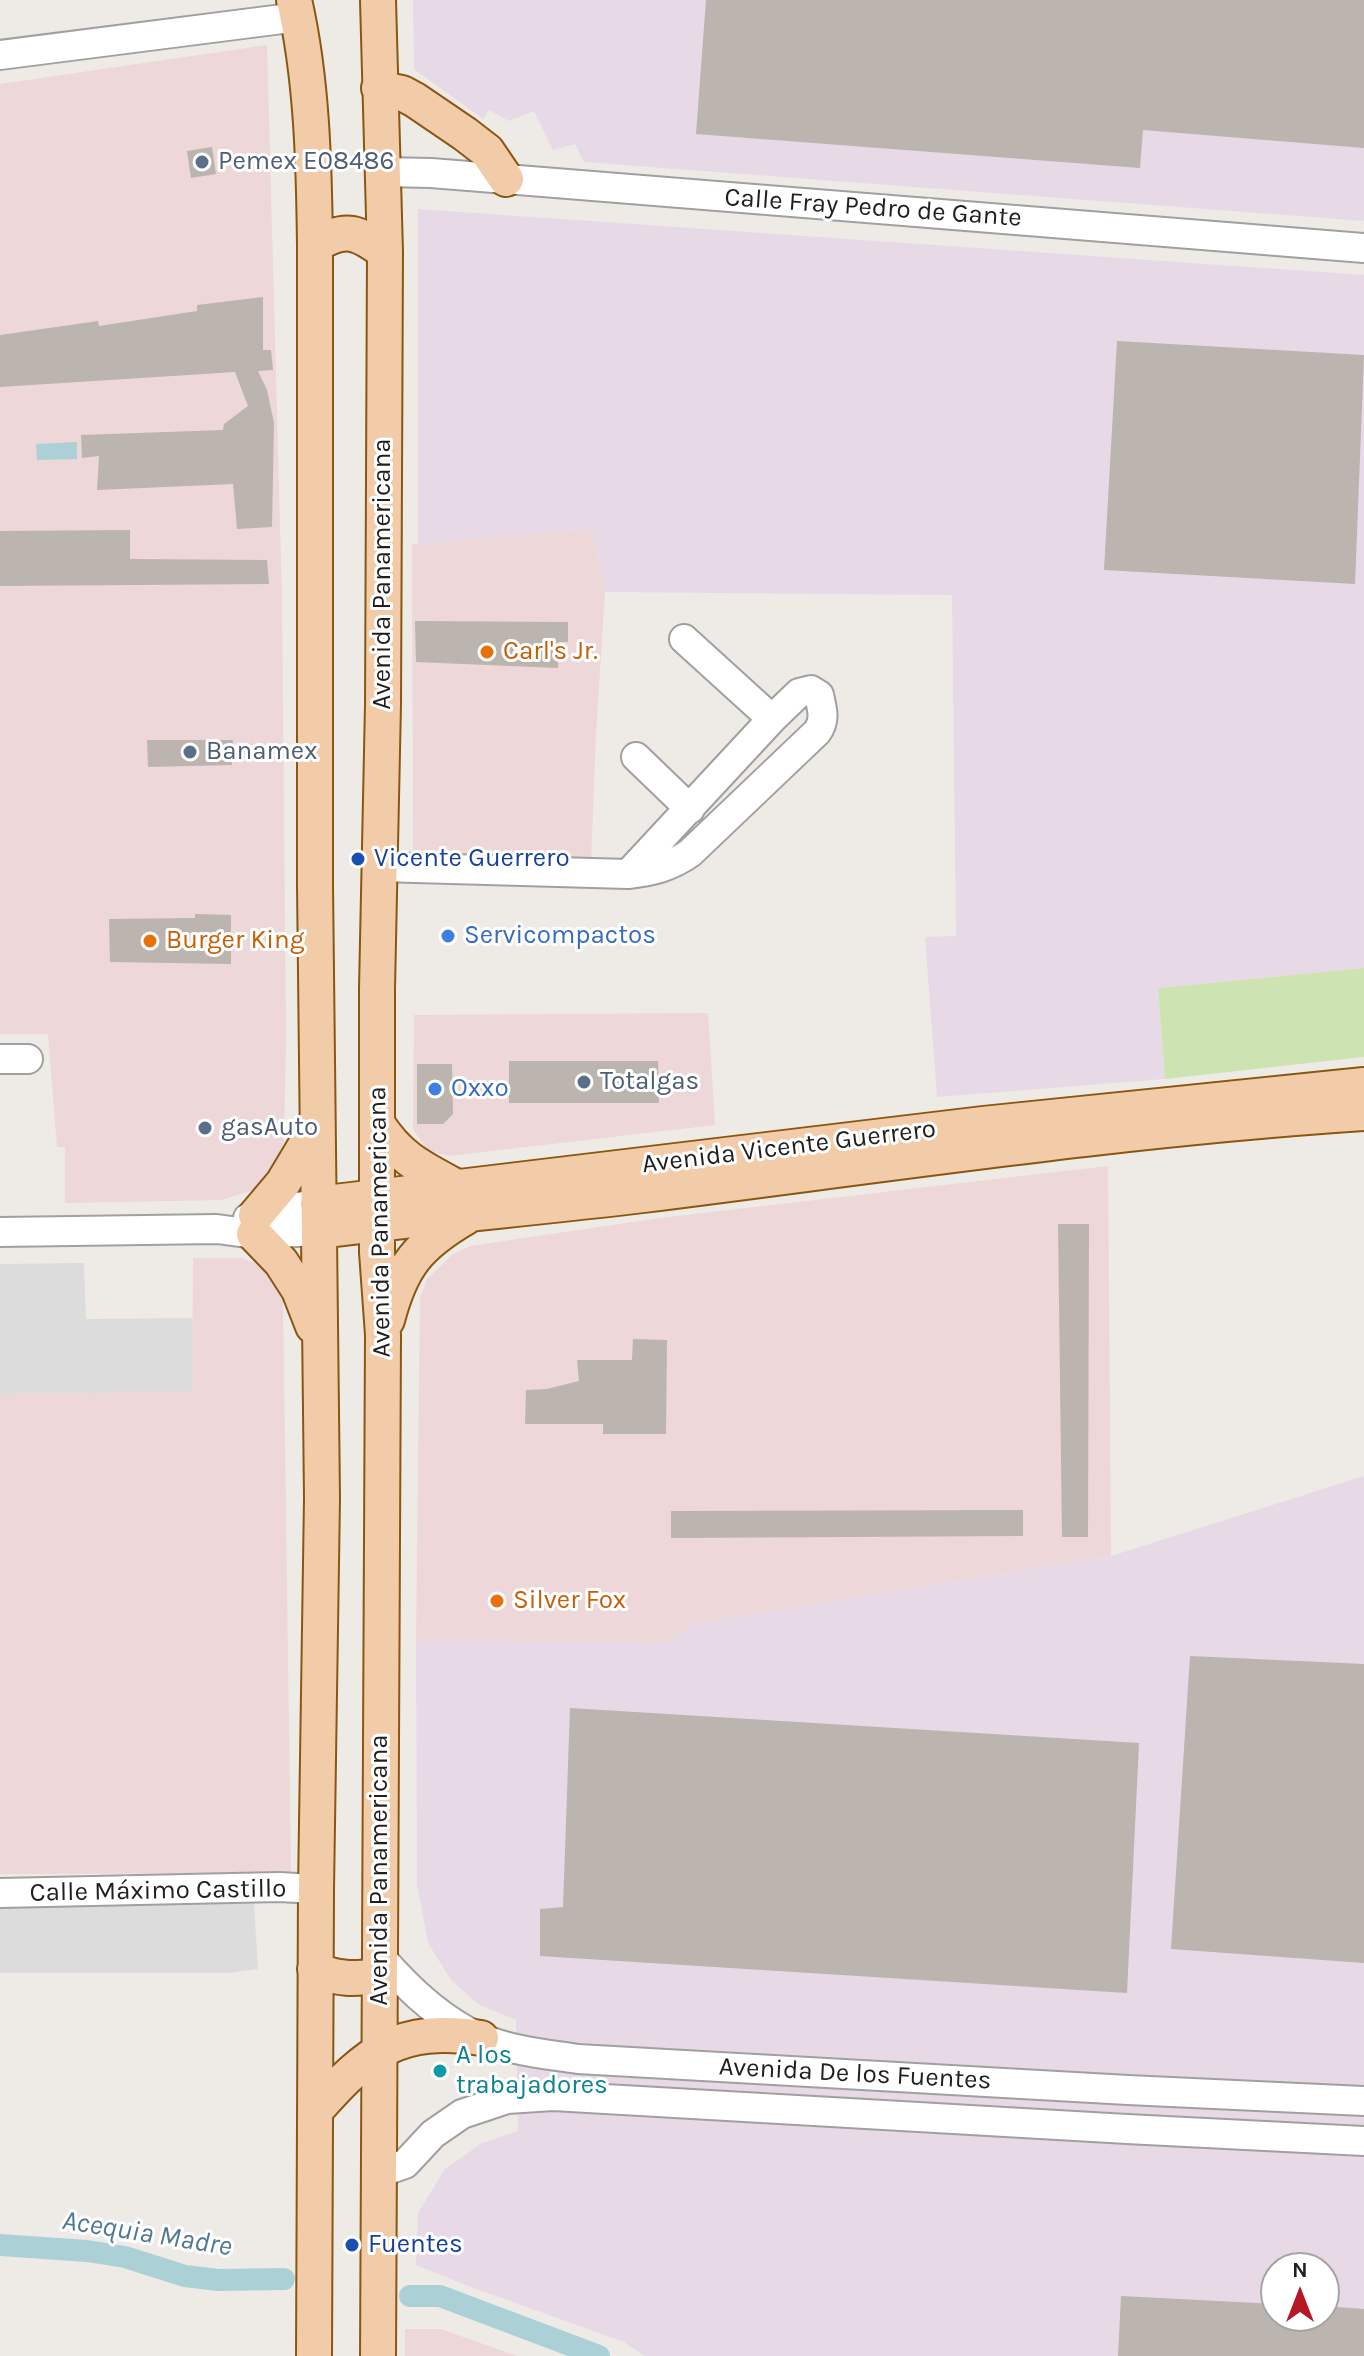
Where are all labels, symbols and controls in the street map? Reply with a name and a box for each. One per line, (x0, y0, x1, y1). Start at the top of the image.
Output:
place label: Pemex E08486 (218, 146, 394, 178)
marker: Pemex E08486 (193, 153, 211, 171)
street label: Calle Fray Pedro de Gante (723, 182, 1023, 234)
street label: Avenida Panamericana (367, 438, 399, 710)
place label: Carl's Jr. (503, 636, 598, 668)
marker: Carl's Jr. (478, 643, 496, 661)
place label: Banamex (206, 736, 317, 768)
marker: Banamex (181, 743, 199, 761)
place label: Vicente Guerrero (374, 843, 570, 875)
marker: Vicente Guerrero (349, 850, 367, 868)
place label: Servicompactos (464, 920, 656, 952)
place label: Burger King (166, 925, 304, 957)
marker: Servicompactos (439, 927, 457, 945)
marker: Burger King (141, 932, 159, 950)
place label: Totalgas (600, 1066, 699, 1098)
place label: Oxxo (451, 1073, 509, 1105)
marker: Totalgas (575, 1073, 593, 1091)
marker: Oxxo (426, 1080, 444, 1098)
street label: Avenida Panamericana (362, 1086, 398, 1358)
place label: gasAuto (221, 1112, 318, 1144)
street label: Avenida Vicente Guerrero (640, 1113, 938, 1181)
marker: gasAuto (196, 1119, 214, 1137)
place label: Silver Fox (513, 1585, 626, 1617)
marker: Silver Fox (488, 1592, 506, 1610)
street label: Avenida Panamericana (364, 1734, 396, 2006)
street label: Calle Máximo Castillo (29, 1873, 287, 1909)
place label: A los trabajadores (456, 2040, 608, 2102)
street label: Avenida De los Fuentes (718, 2051, 992, 2097)
marker: A los trabajadores (431, 2062, 449, 2080)
water label: Acequia Madre (60, 2204, 234, 2264)
place label: Fuentes (368, 2229, 463, 2261)
marker: Fuentes (343, 2236, 361, 2254)
north arrow (1260, 2252, 1340, 2332)
text: N (1292, 2257, 1308, 2283)

